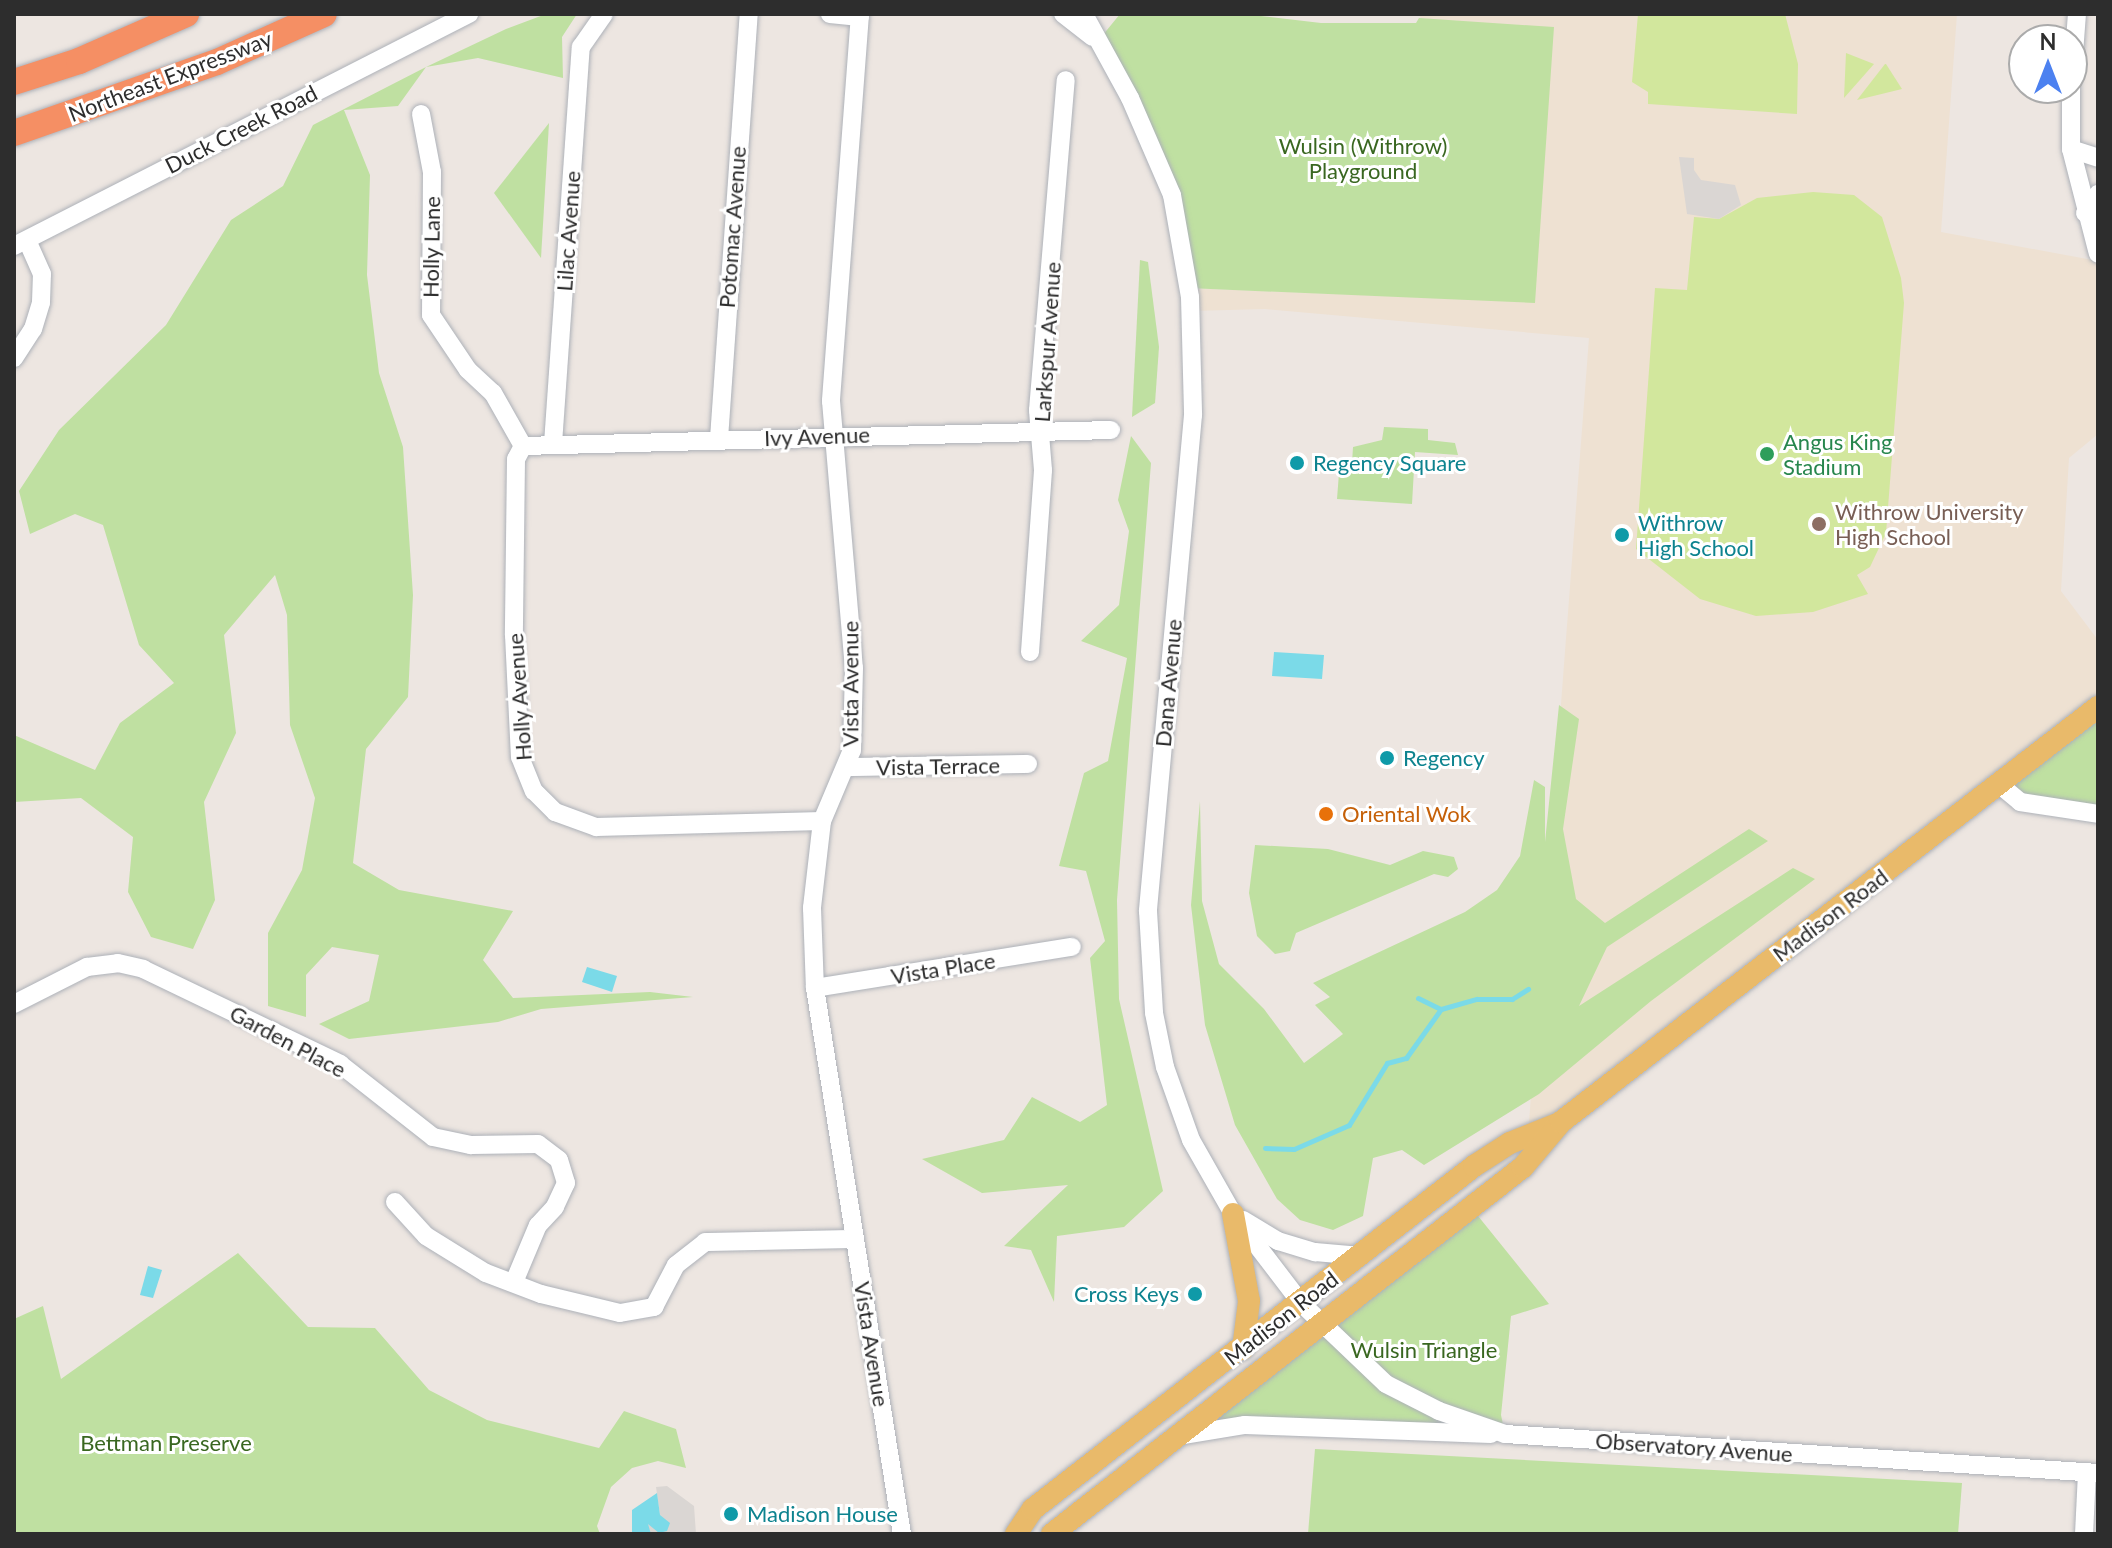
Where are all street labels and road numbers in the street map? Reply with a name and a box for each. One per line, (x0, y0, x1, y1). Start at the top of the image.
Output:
street label: Northeast Expressway (64, 25, 276, 127)
street label: Duck Creek Road (161, 79, 321, 179)
street label: Potomac Avenue (713, 145, 751, 309)
street label: Lilac Avenue (551, 169, 585, 293)
street label: Holly Lane (417, 196, 445, 298)
street label: Larkspur Avenue (1028, 260, 1066, 424)
street label: Ivy Avenue (763, 421, 871, 451)
street label: Dana Avenue (1149, 618, 1187, 748)
street label: Vista Avenue (837, 621, 863, 747)
street label: Holly Avenue (501, 632, 537, 762)
street label: Vista Terrace (875, 752, 1001, 780)
street label: Madison Road (1767, 863, 1893, 967)
street label: Vista Place (889, 947, 997, 989)
street label: Garden Place (225, 999, 351, 1083)
street label: Madison Road (1219, 1265, 1343, 1371)
street label: Vista Avenue (849, 1279, 895, 1409)
street label: Observatory Avenue (1594, 1427, 1794, 1467)

